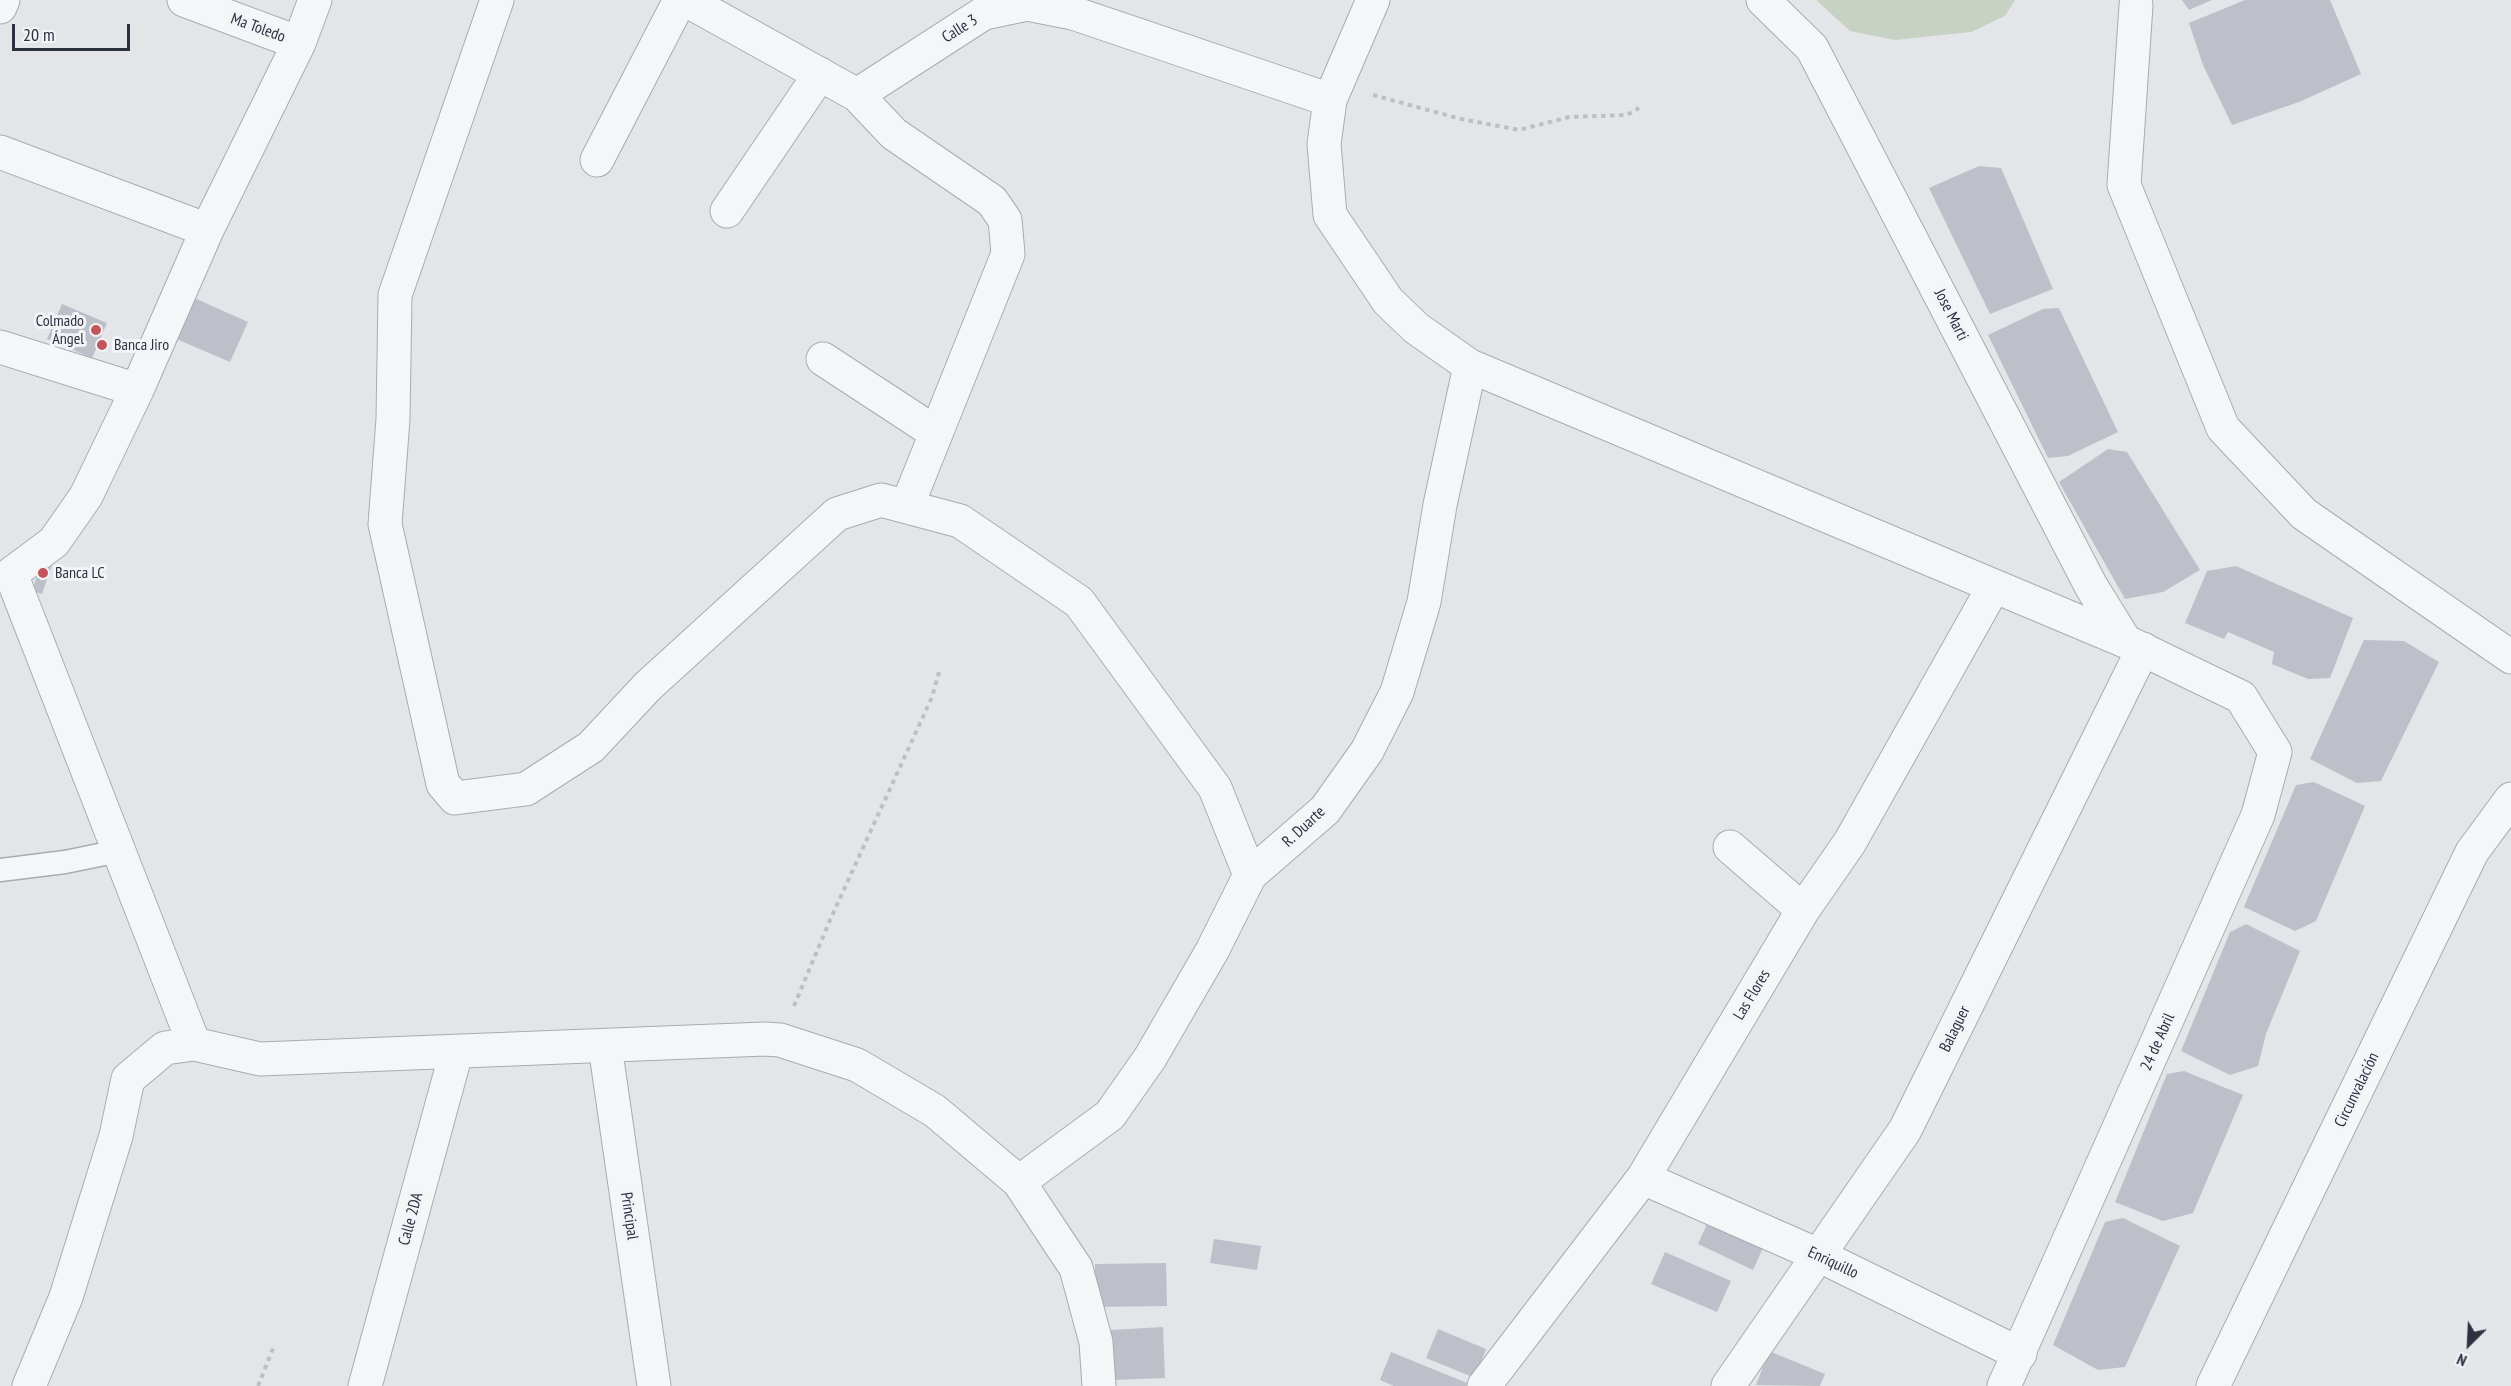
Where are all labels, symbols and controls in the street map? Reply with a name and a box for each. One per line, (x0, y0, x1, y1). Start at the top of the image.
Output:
street label: Ma Toledo (228, 9, 288, 47)
street label: Calle 3 (939, 11, 981, 47)
scale bar (15, 12, 134, 50)
text: 20 m (23, 23, 55, 46)
street label: Jose Marti (1930, 286, 1972, 344)
place label: Colmado Ángel (36, 311, 84, 349)
marker: Colmado Ángel (89, 323, 103, 337)
place label: Banca Jiro (114, 335, 169, 355)
marker: Banca Jiro (95, 338, 109, 352)
place label: Banca LC (55, 563, 105, 583)
marker: Banca LC (36, 566, 50, 580)
street label: R. Duarte (1279, 802, 1329, 852)
street label: Las Flores (1730, 966, 1774, 1024)
street label: Balaguer (1936, 1003, 1974, 1055)
street label: 24 de Abril (2137, 1010, 2179, 1074)
street label: Circunvalación (2331, 1050, 2383, 1130)
street label: Calle 2DA (395, 1191, 427, 1247)
street label: Principal (616, 1191, 642, 1241)
street label: Enriquillo (1805, 1243, 1861, 1283)
north arrow (2439, 1314, 2499, 1374)
text: N (2454, 1350, 2470, 1371)

